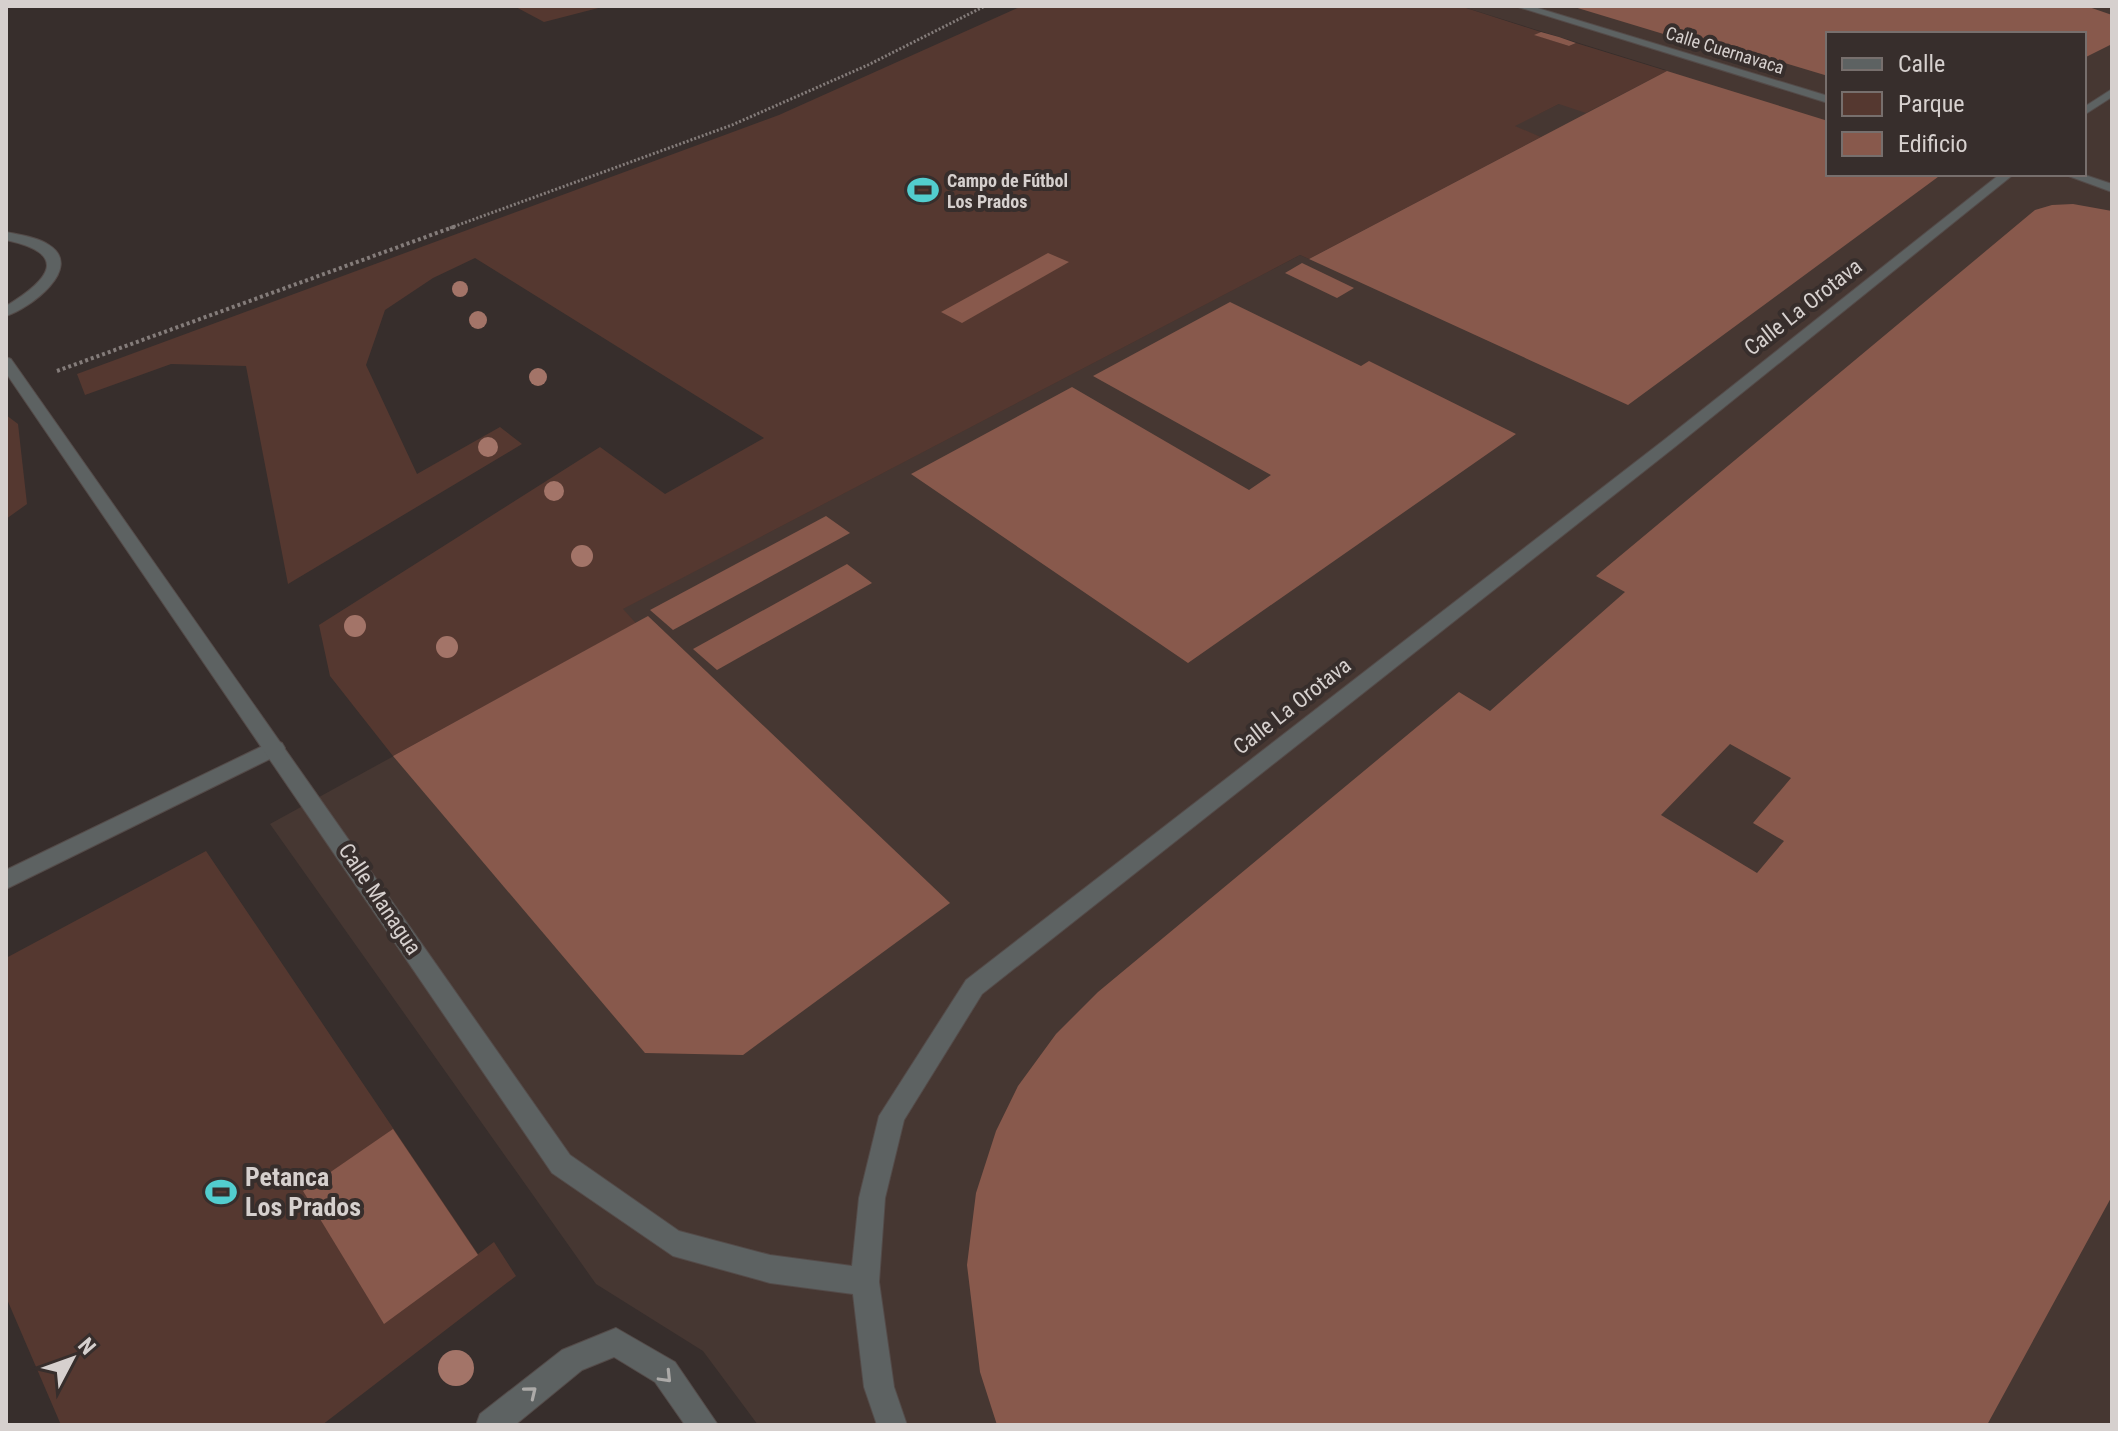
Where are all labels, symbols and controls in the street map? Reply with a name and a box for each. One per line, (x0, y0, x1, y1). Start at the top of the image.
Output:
street label: Calle Cuernavaca (1663, 22, 1787, 78)
legend (1826, 32, 2086, 176)
text: Calle (1898, 50, 1945, 78)
text: Parque (1898, 90, 1965, 118)
text: Edificio (1898, 130, 1968, 158)
place label: Campo de Fútbol Los Prados (947, 170, 1068, 212)
sports icon: Campo de Fútbol Los Prados (906, 173, 940, 207)
street label: Calle La Orotava (1739, 253, 1867, 361)
street label: Calle La Orotava (1228, 652, 1356, 760)
street label: Calle Managua (334, 839, 426, 959)
place label: Petanca Los Prados (245, 1162, 361, 1222)
sports icon: Petanca Los Prados (204, 1175, 238, 1209)
north arrow (32, 1319, 112, 1399)
text: N (73, 1333, 101, 1359)
one-way arrow (656, 1368, 671, 1382)
one-way arrow (522, 1388, 537, 1402)

